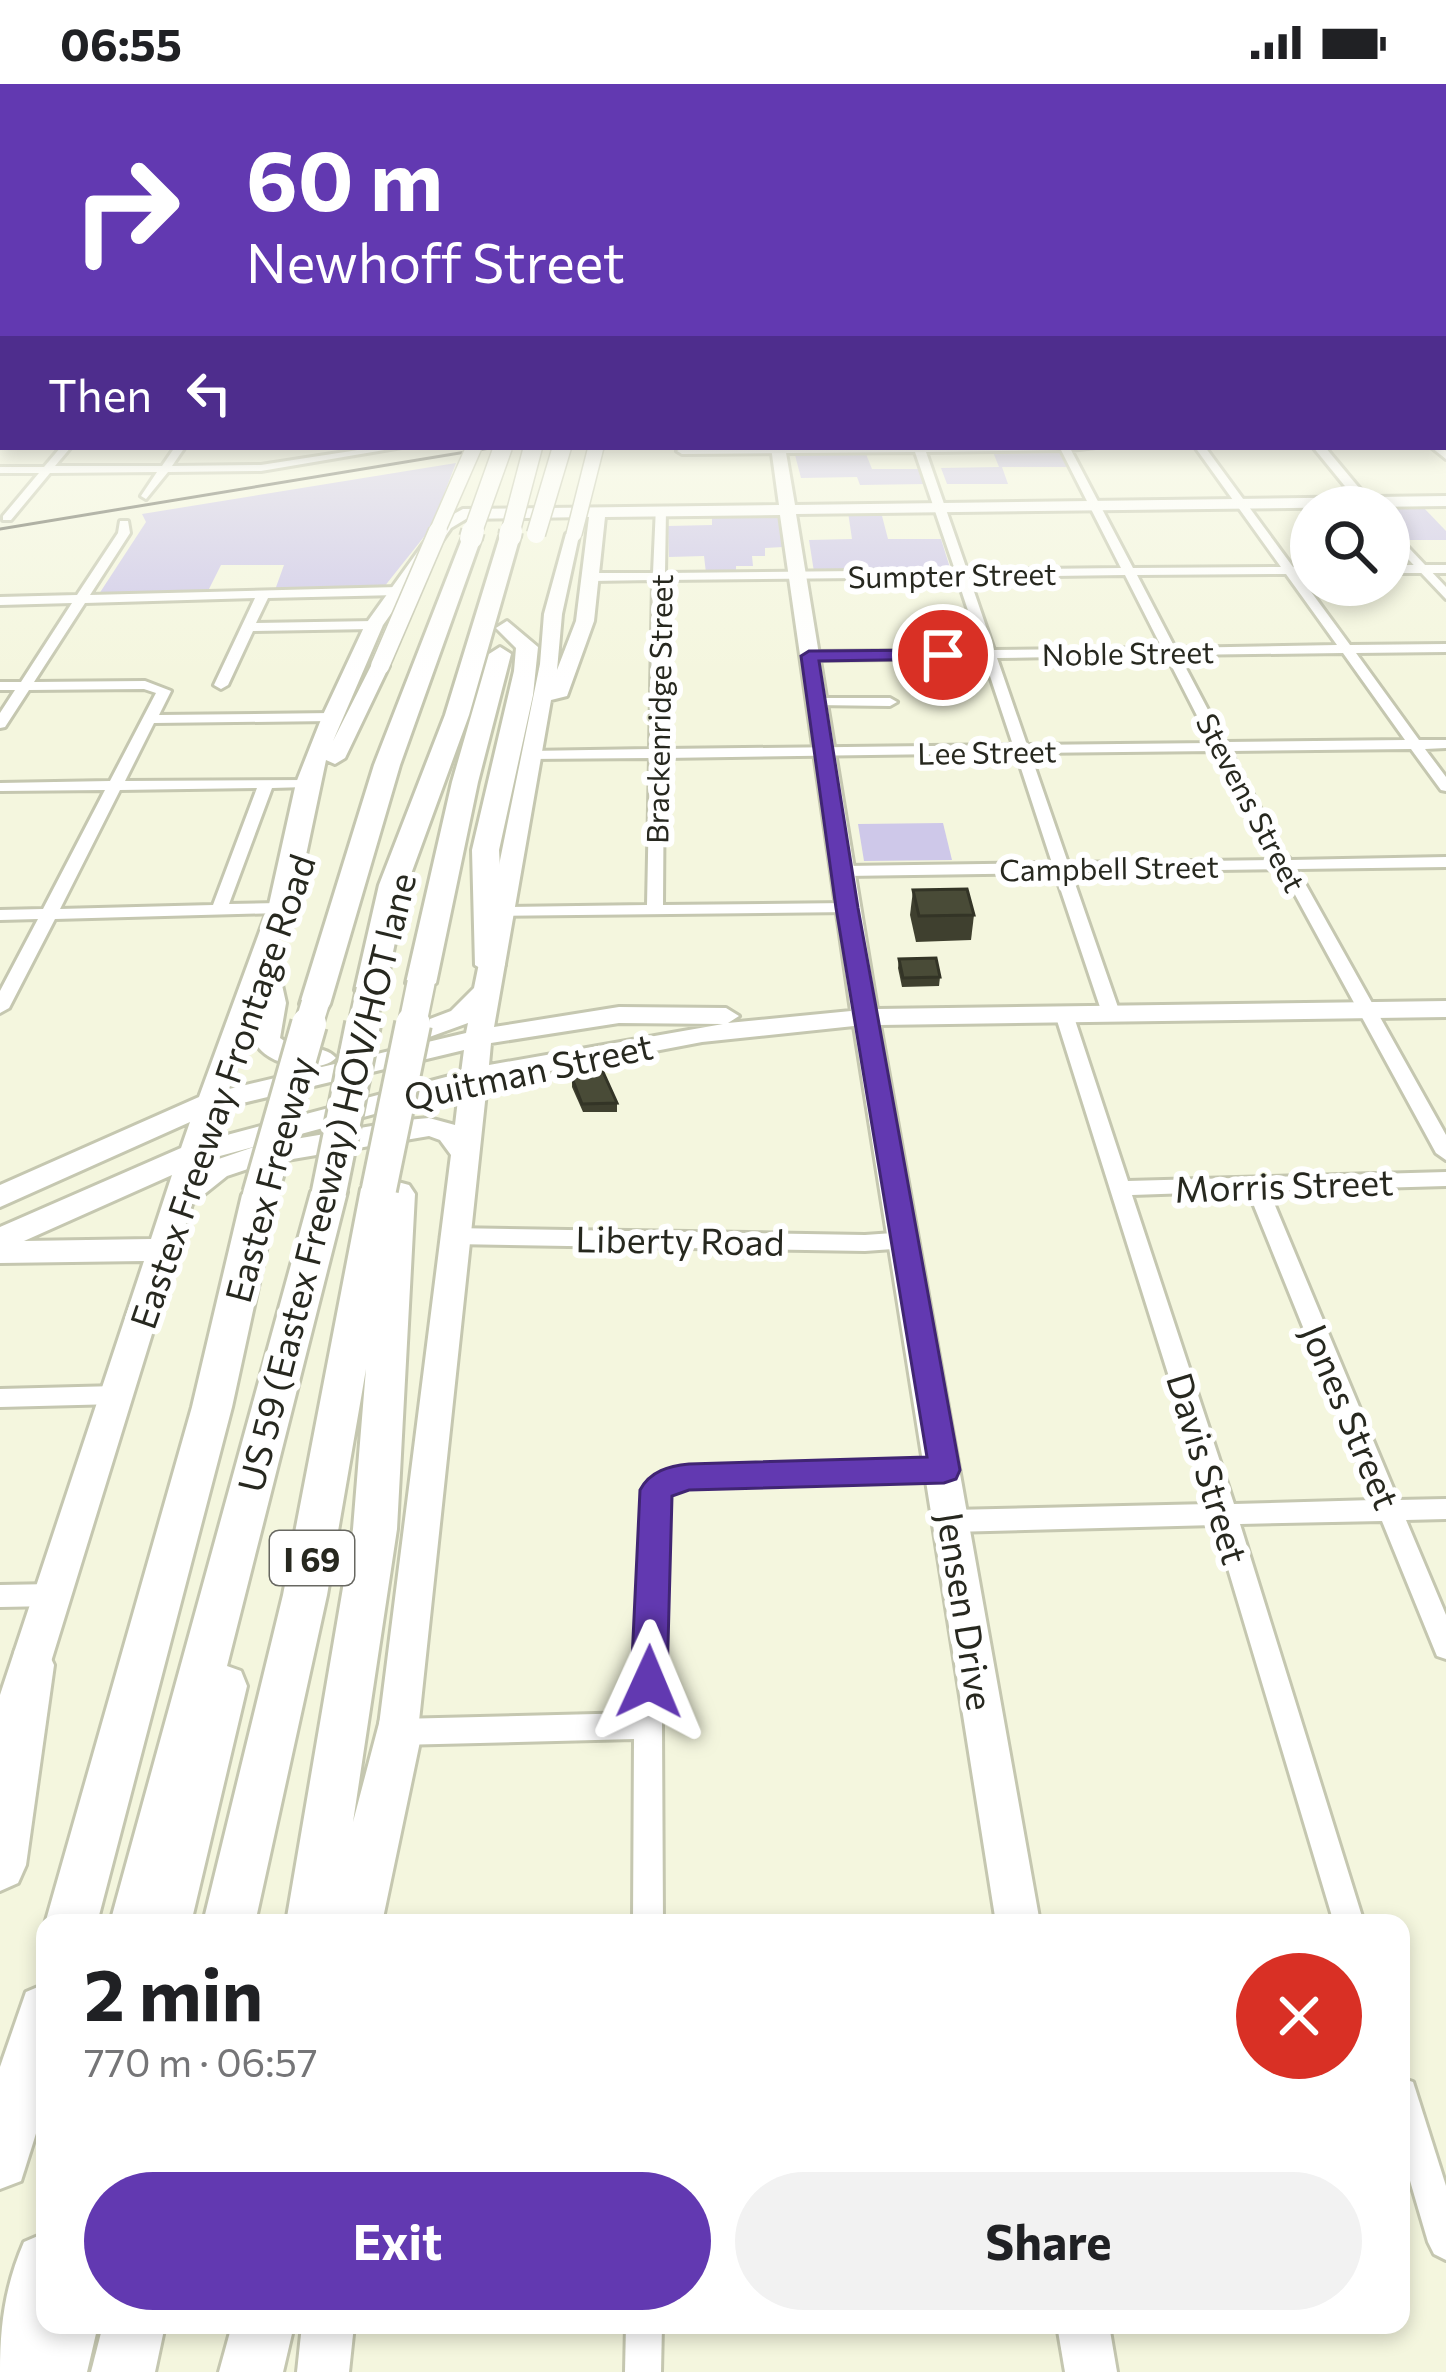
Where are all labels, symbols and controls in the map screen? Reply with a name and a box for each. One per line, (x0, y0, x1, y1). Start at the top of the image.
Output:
text: 06:55 (60, 15, 182, 70)
text: 60 m (246, 126, 443, 228)
icon: right (48, 132, 204, 288)
text: Newhoff Street (246, 228, 625, 294)
icon: left (176, 360, 242, 426)
text: Then (48, 366, 152, 421)
map controls (1290, 486, 1410, 606)
button: search (1290, 486, 1410, 606)
street label: Sumpter Street (847, 554, 1057, 594)
street label: Brackenridge Street (637, 574, 679, 844)
pin (892, 604, 994, 706)
icon: arrive (910, 622, 976, 688)
street label: Noble Street (1042, 632, 1214, 672)
street label: Stevens Street (1189, 706, 1315, 898)
street label: Lee Street (917, 731, 1057, 771)
street label: Campbell Street (999, 847, 1219, 887)
street label: Eastex Freeway Frontage Road (119, 848, 323, 1334)
street label: US 59 (Eastex Freeway) HOV/HOT lane (227, 868, 423, 1496)
street label: Quitman Street (400, 1022, 656, 1118)
street label: Eastex Freeway (214, 1051, 322, 1307)
street label: Morris Street (1174, 1158, 1394, 1210)
street label: Liberty Road (575, 1215, 785, 1263)
street label: Jones Street (1293, 1317, 1411, 1515)
street label: Davis Street (1159, 1367, 1259, 1569)
street label: Jensen Drive (930, 1509, 1004, 1713)
road number: I 69 (270, 1531, 354, 1585)
position arrow (586, 1619, 712, 1745)
text: 2 min (84, 1948, 263, 2036)
button: close (1236, 1953, 1362, 2079)
text: 770 m · 06:57 (84, 2037, 317, 2085)
button: Exit (84, 2172, 711, 2310)
button: Share (735, 2172, 1362, 2310)

